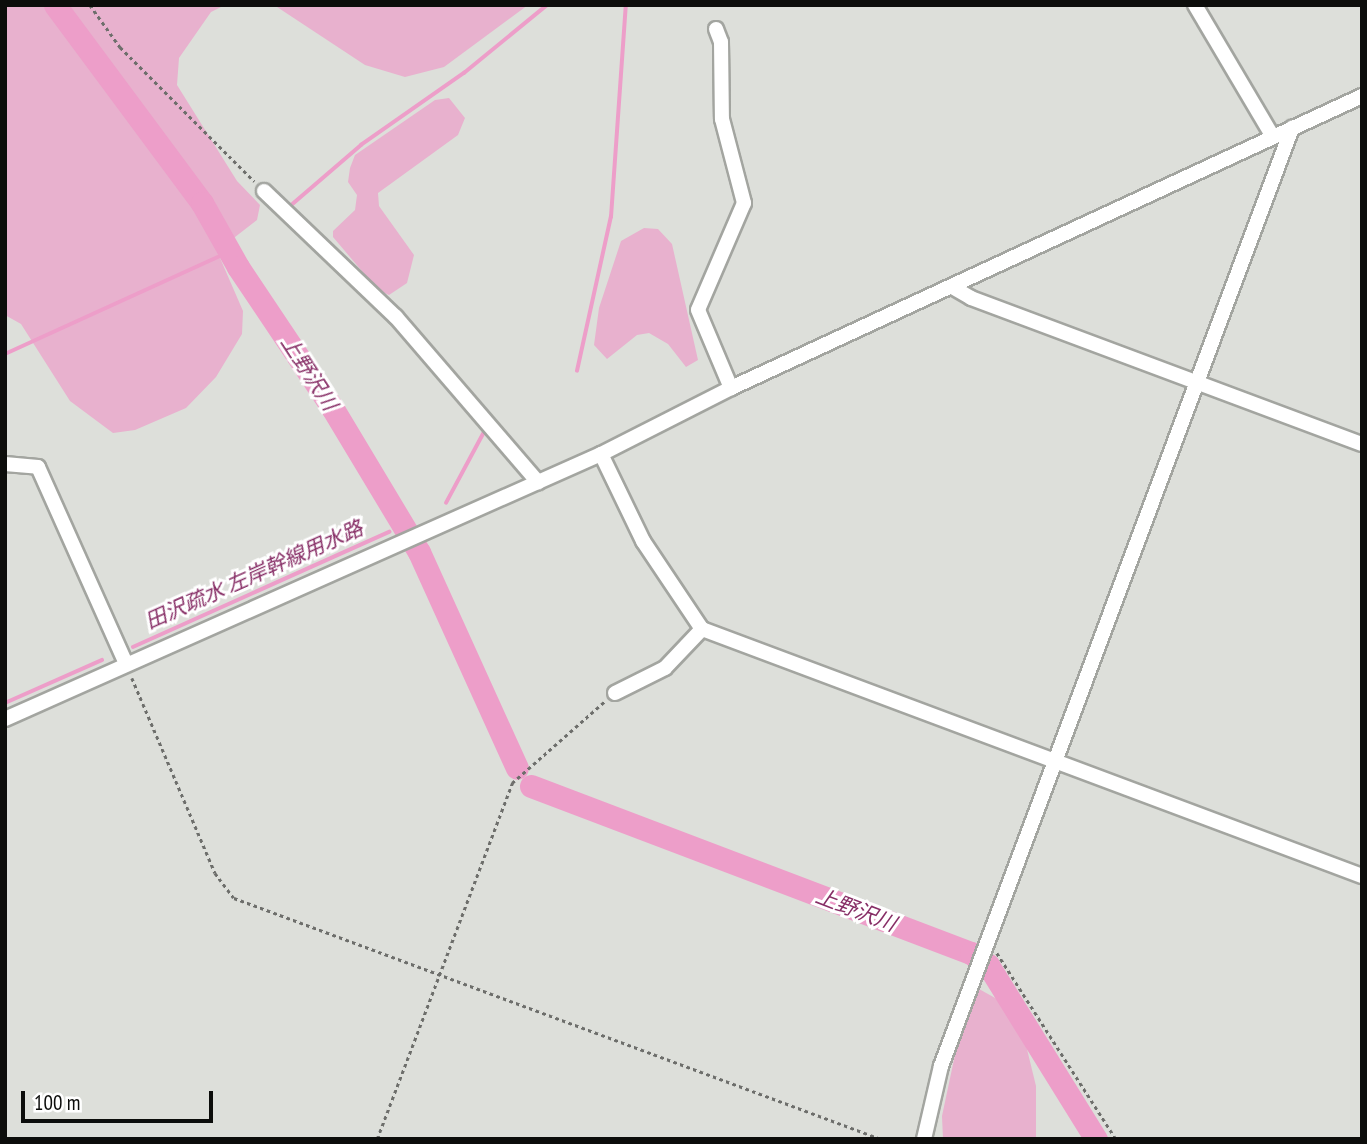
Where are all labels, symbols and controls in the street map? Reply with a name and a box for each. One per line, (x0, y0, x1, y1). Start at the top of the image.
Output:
water label: 上野沢川 (276, 331, 342, 415)
water label: 田沢疏水 左岸幹線用水路 (141, 516, 367, 634)
water label: 上野沢川 (812, 883, 900, 937)
scale bar (24, 1078, 217, 1122)
text: 100 m (34, 1089, 80, 1116)

